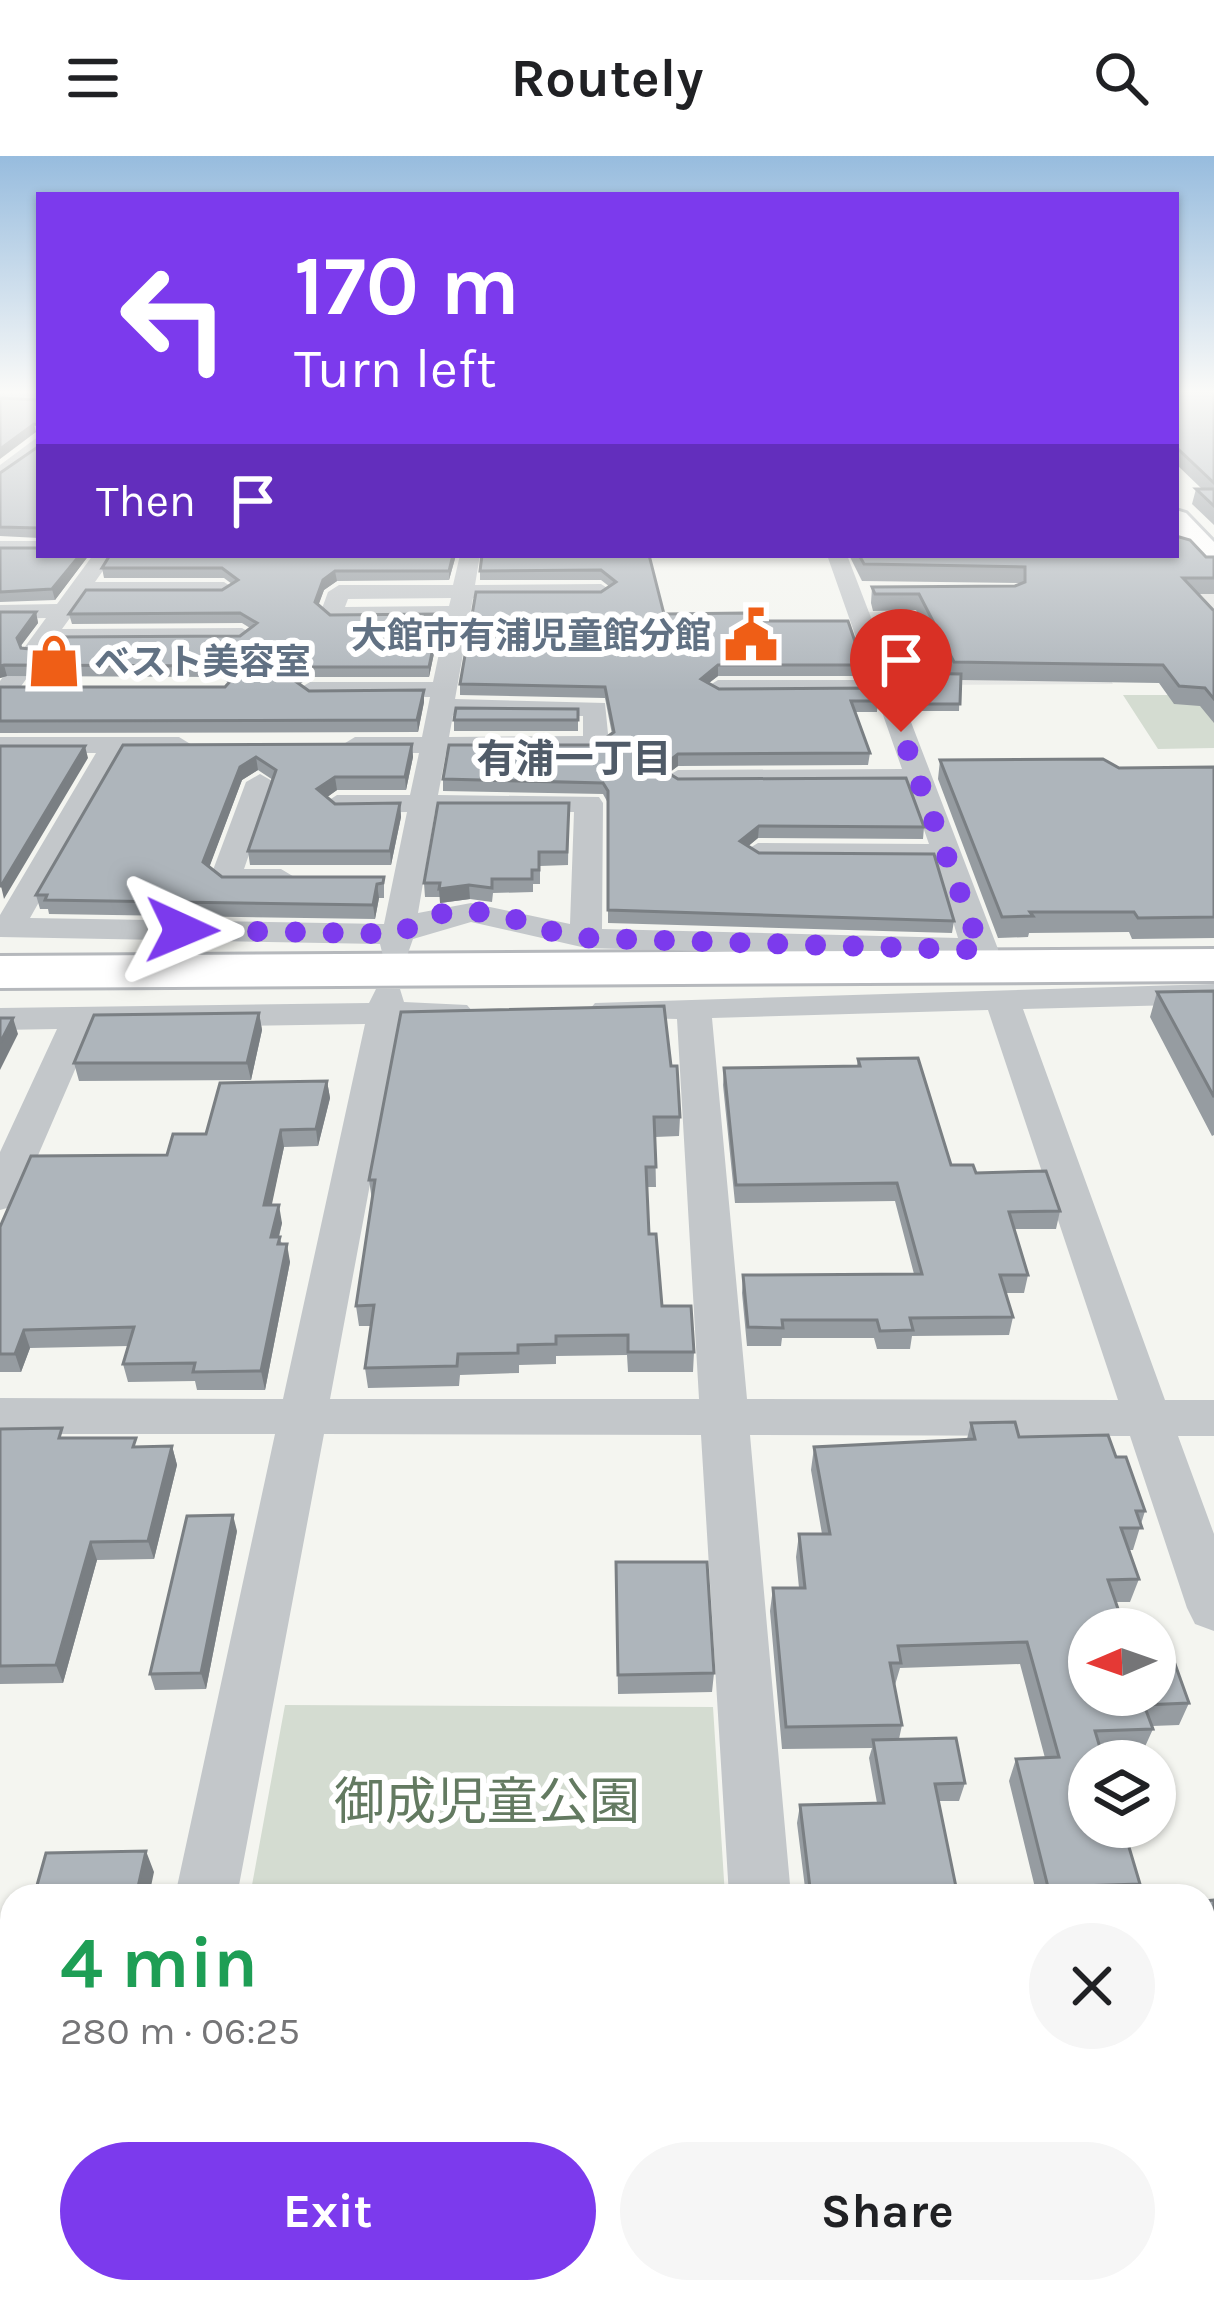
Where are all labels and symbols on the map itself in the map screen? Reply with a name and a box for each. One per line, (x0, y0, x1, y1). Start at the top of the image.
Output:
public building icon: 大館市有浦児童館分館 (722, 606, 780, 664)
pin (850, 609, 952, 732)
place label: 大館市有浦児童館分館 (351, 615, 711, 657)
shop icon: ベスト美容室 (25, 632, 83, 690)
place label: ベスト美容室 (94, 641, 311, 683)
district label: 有浦一丁目 (476, 736, 672, 782)
position arrow (119, 867, 245, 993)
north arrow (1068, 1608, 1176, 1716)
park label: 御成児童公園 (334, 1772, 640, 1832)

